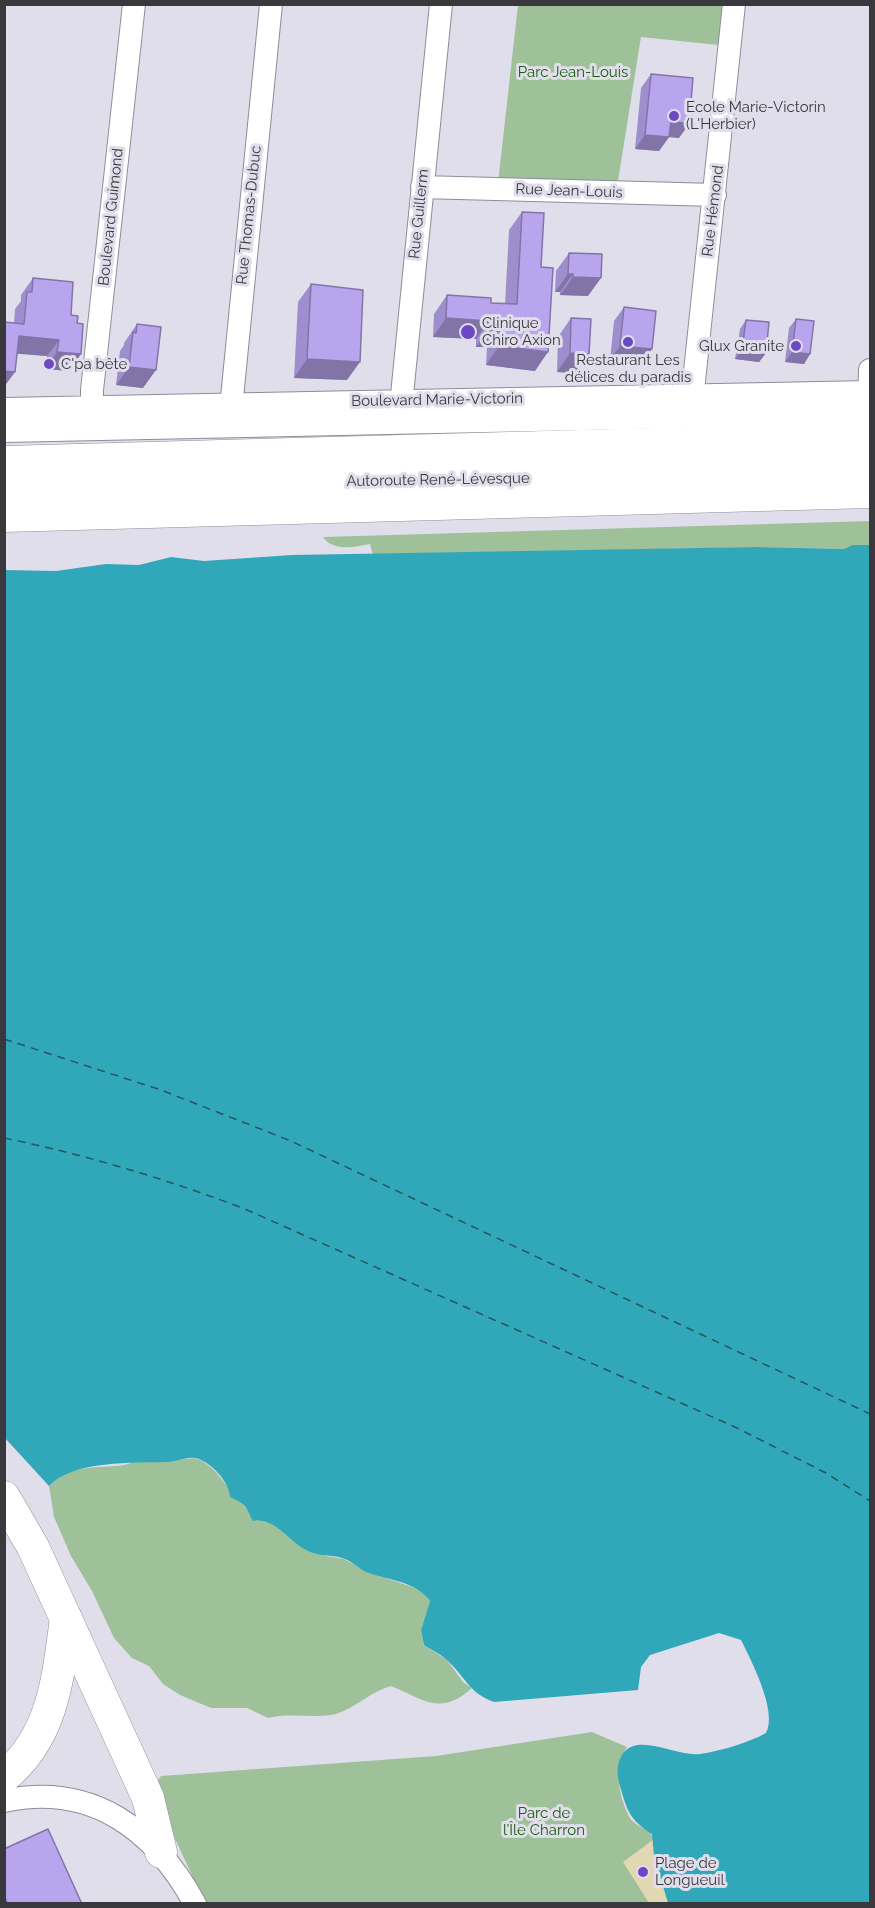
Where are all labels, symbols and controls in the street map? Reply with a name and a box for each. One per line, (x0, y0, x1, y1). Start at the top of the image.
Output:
park label: Parc Jean-Louis (518, 63, 628, 81)
place label: Ecole Marie-Victorin (L'Herbier) (686, 98, 826, 133)
marker: Ecole Marie-Victorin (L'Herbier) (667, 109, 681, 123)
street label: Rue Thomas-Dubuc (233, 145, 265, 285)
street label: Boulevard Guimond (95, 147, 127, 287)
street label: Rue Hémond (698, 164, 728, 258)
street label: Rue Guillerm (405, 168, 433, 260)
street label: Rue Jean-Louis (515, 180, 623, 202)
place label: Clinique Chiro Axion (482, 314, 561, 349)
marker: Clinique Chiro Axion (459, 323, 477, 341)
marker: Restaurant Les délices du paradis (621, 335, 635, 349)
place label: Glux Granite (699, 337, 784, 355)
marker: Glux Granite (789, 339, 803, 353)
place label: Restaurant Les délices du paradis (565, 351, 691, 386)
place label: C'pa bête (61, 355, 127, 373)
marker: C'pa bête (42, 357, 56, 371)
street label: Boulevard Marie-Victorin (351, 390, 523, 410)
street label: Autoroute René-Lévesque (346, 469, 530, 491)
park label: Parc de l’Île Charron (503, 1804, 585, 1839)
place label: Plage de Longueuil (655, 1854, 724, 1889)
marker: Plage de Longueuil (636, 1865, 650, 1879)

